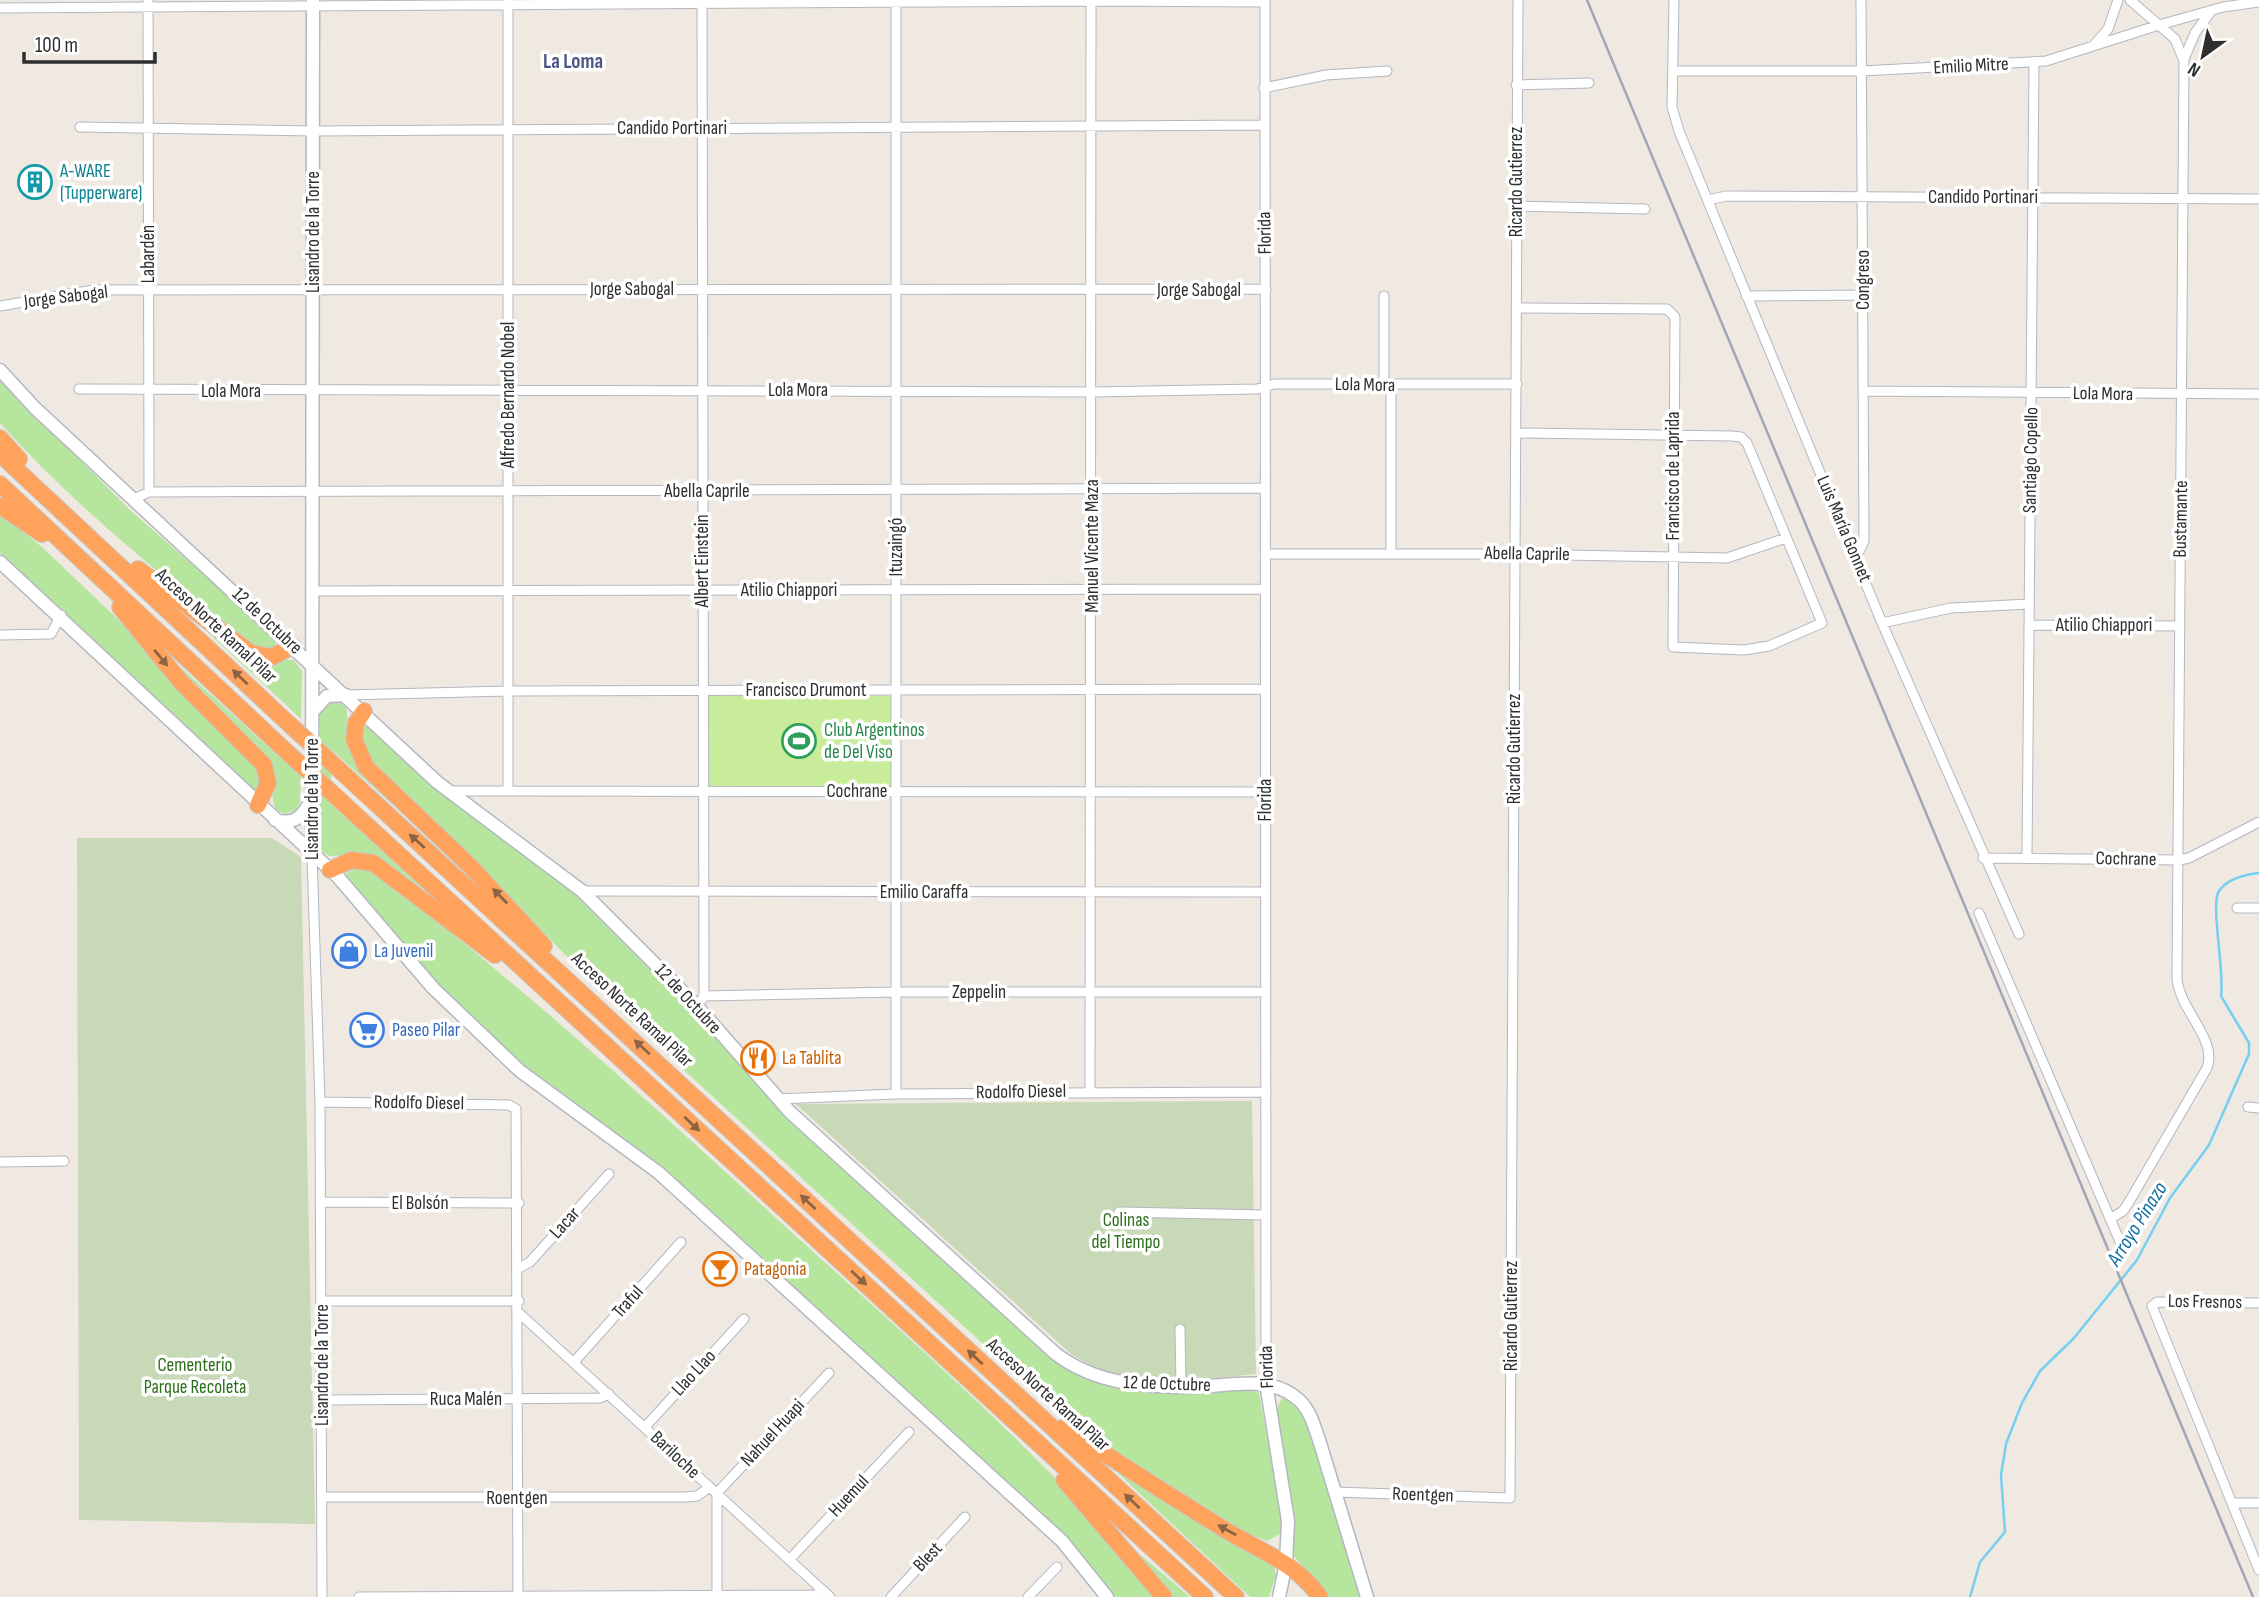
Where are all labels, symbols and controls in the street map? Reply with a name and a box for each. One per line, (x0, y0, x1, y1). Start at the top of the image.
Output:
scale bar (24, 21, 156, 65)
north arrow (2168, 21, 2238, 91)
text: 100 m (35, 33, 78, 58)
district label: La Loma (543, 49, 603, 74)
street label: Emilio Mitre (1933, 53, 2009, 79)
text: N (2184, 57, 2205, 81)
street label: Candido Portinari (617, 117, 727, 140)
street label: Ricardo Gutierrez (1505, 127, 1528, 237)
place label: A-WARE (Tupperware) (59, 160, 142, 205)
building icon: A-WARE (Tupperware) (16, 163, 54, 201)
street label: Lisandro de la Torre (302, 171, 325, 293)
street label: Candido Portinari (1928, 186, 2038, 209)
street label: Florida (1253, 211, 1277, 255)
street label: Labardén (137, 225, 160, 283)
street label: Congreso (1852, 250, 1875, 310)
street label: Jorge Sabogal (589, 278, 674, 301)
street label: Jorge Sabogal (1156, 279, 1241, 302)
street label: Jorge Sabogal (22, 280, 109, 314)
street label: Alfredo Bernardo Nobel (497, 322, 520, 469)
street label: Lola Mora (1335, 373, 1395, 397)
street label: Lola Mora (768, 379, 828, 402)
street label: Lola Mora (201, 380, 261, 403)
street label: Lola Mora (2073, 382, 2133, 406)
street label: Santiago Copello (2019, 407, 2043, 513)
street label: Francisco de Laprida (1662, 411, 1685, 541)
street label: Luis María Gonnet (1811, 472, 1877, 586)
street label: Manuel Vicente Maza (1081, 479, 1104, 613)
street label: Abella Caprile (663, 480, 750, 503)
street label: Bustamante (2169, 480, 2193, 558)
street label: Albert Einstein (691, 514, 714, 609)
street label: Ituzaingó (885, 518, 908, 576)
street label: Abella Caprile (1483, 542, 1570, 566)
street label: Acceso Norte Ramal Pilar (150, 563, 282, 689)
street label: Atilio Chiappori (740, 579, 837, 602)
street label: 12 de Octubre (227, 583, 307, 659)
street label: Atilio Chiappori (2055, 614, 2152, 637)
one-way arrow (153, 650, 168, 667)
one-way arrow (232, 670, 249, 686)
street label: Francisco Drumont (745, 679, 867, 702)
street label: Ricardo Gutierrez (1503, 694, 1526, 804)
place label: Club Argentinos de Del Viso (824, 719, 925, 764)
sports icon: Club Argentinos de Del Viso (780, 722, 818, 760)
street label: Lisandro de la Torre (301, 738, 324, 860)
street label: Florida (1254, 779, 1277, 821)
street label: Cochrane (827, 780, 887, 803)
one-way arrow (408, 833, 426, 849)
street label: Cochrane (2095, 847, 2157, 871)
street label: Emilio Caraffa (880, 881, 968, 904)
one-way arrow (491, 888, 508, 905)
shop icon: La Juvenil (330, 932, 368, 970)
place label: La Juvenil (374, 940, 433, 963)
street label: Acceso Norte Ramal Pilar (566, 947, 698, 1073)
street label: 12 de Octubre (650, 959, 726, 1039)
street label: Zeppelin (952, 981, 1006, 1004)
supermarket icon: Paseo Pilar (348, 1011, 386, 1049)
place label: Paseo Pilar (392, 1019, 461, 1042)
restaurant icon: La Tablita (739, 1039, 777, 1077)
one-way arrow (634, 1040, 651, 1056)
place label: La Tablita (782, 1047, 842, 1070)
street label: Rodolfo Diesel (976, 1080, 1066, 1104)
street label: Rodolfo Diesel (374, 1091, 464, 1115)
one-way arrow (683, 1116, 701, 1132)
water label: Arroyo Pinazo (2101, 1177, 2173, 1271)
street label: El Bolsón (391, 1192, 449, 1215)
one-way arrow (799, 1194, 817, 1210)
street label: Lacar (545, 1202, 585, 1244)
park label: Colinas del Tiempo (1092, 1209, 1160, 1254)
bar icon: Patagonia (701, 1250, 739, 1288)
place label: Patagonia (744, 1258, 806, 1281)
street label: Ricardo Gutierrez (1500, 1261, 1523, 1371)
one-way arrow (850, 1270, 867, 1286)
street label: Traful (607, 1281, 649, 1323)
street label: Los Fresnos (2168, 1290, 2242, 1314)
street label: Lisandro de la Torre (311, 1304, 334, 1426)
street label: Acceso Norte Ramal Pilar (981, 1333, 1115, 1457)
street label: Llao Llao (667, 1345, 721, 1401)
street label: Florida (1255, 1345, 1279, 1389)
one-way arrow (966, 1349, 984, 1365)
park label: Cementerio Parque Recoleta (144, 1354, 246, 1399)
street label: 12 de Octubre (1123, 1371, 1211, 1397)
street label: Ruca Malén (430, 1388, 502, 1411)
street label: Nahuel Huapi (736, 1395, 810, 1471)
street label: Bariloche (645, 1426, 705, 1484)
street label: Huemul (824, 1470, 874, 1522)
street label: Roentgen (1392, 1482, 1454, 1508)
street label: Roentgen (486, 1487, 548, 1510)
one-way arrow (1124, 1493, 1141, 1509)
one-way arrow (1217, 1524, 1236, 1536)
street label: Blest (909, 1537, 948, 1577)

